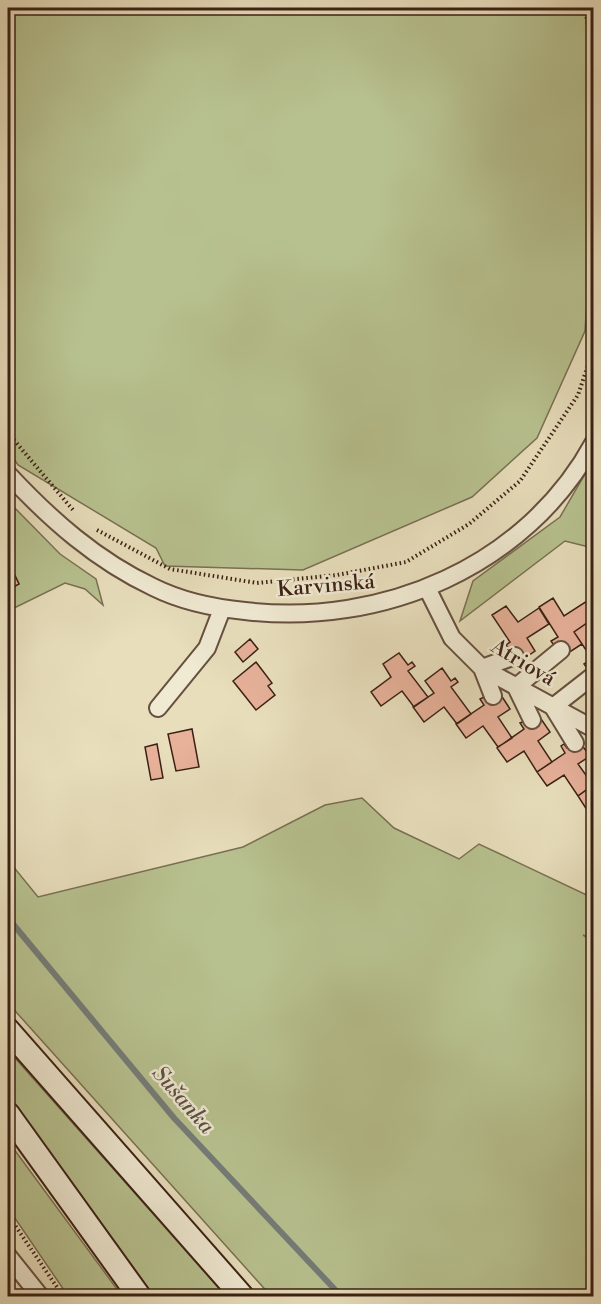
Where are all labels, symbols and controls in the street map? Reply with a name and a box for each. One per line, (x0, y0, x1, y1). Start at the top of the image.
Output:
street label: Karvinská (276, 569, 376, 603)
street label: Atriová (485, 633, 560, 693)
water label: Sušanka (146, 1060, 220, 1140)

